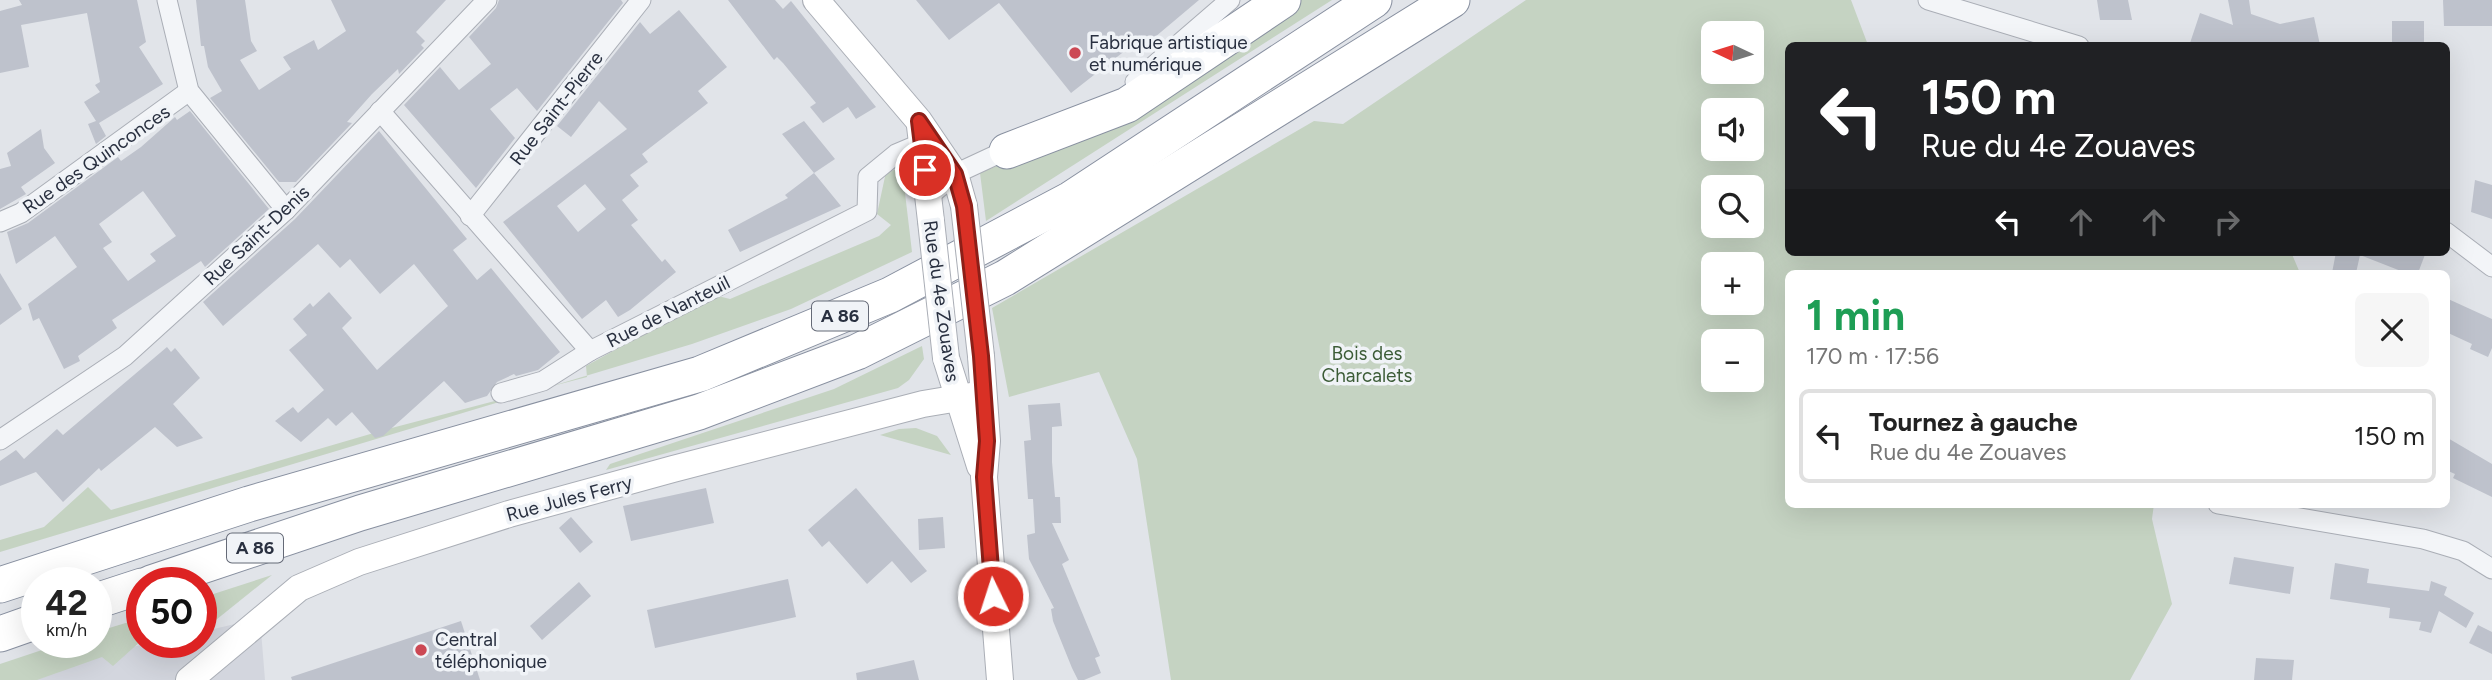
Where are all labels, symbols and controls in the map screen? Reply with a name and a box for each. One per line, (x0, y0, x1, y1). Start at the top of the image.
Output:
north arrow (1701, 21, 1764, 84)
map controls (1701, 21, 1764, 392)
place label: Fabrique artistique et numérique (1089, 31, 1248, 76)
marker: Fabrique artistique et numérique (1067, 45, 1083, 61)
street label: Rue Saint-Pierre (505, 47, 608, 170)
text: 150 m (1921, 67, 2056, 126)
icon: left (1806, 70, 1897, 161)
button: sound (1701, 98, 1764, 161)
street label: Rue des Quinconces (18, 100, 174, 219)
text: Rue du 4e Zouaves (1921, 127, 2196, 165)
pin (895, 140, 955, 200)
icon: arrive (906, 151, 944, 189)
button: search (1701, 175, 1764, 238)
street label: Rue Saint-Denis (199, 180, 314, 290)
icon: left (1989, 203, 2027, 241)
icon: ahead (2062, 203, 2100, 241)
icon: ahead (2135, 203, 2173, 241)
icon: right (2208, 203, 2246, 241)
street label: Rue du 4e Zouaves (919, 219, 964, 384)
button: + (1701, 252, 1764, 315)
street label: Rue de Nanteuil (603, 270, 734, 352)
text: 1 min (1806, 290, 1905, 341)
button: close (2355, 293, 2429, 367)
road number: A 86 (812, 302, 868, 330)
button: − (1701, 329, 1764, 392)
park label: Bois des Charcalets (1322, 342, 1413, 387)
text: 170 m · 17:56 (1806, 342, 1939, 370)
text: Tournez à gauche (1869, 406, 2078, 438)
icon: left (1810, 417, 1848, 455)
text: 150 m (2354, 420, 2425, 452)
text: Rue du 4e Zouaves (1869, 438, 2066, 466)
street label: Rue Jules Ferry (504, 471, 635, 526)
road number: A 86 (227, 534, 283, 562)
position arrow (956, 559, 1030, 633)
speed limit sign: 50 (126, 567, 217, 658)
text: 42 (45, 582, 88, 624)
text: km/h (46, 619, 87, 641)
place label: Central téléphonique (435, 628, 547, 673)
marker: Central téléphonique (413, 642, 429, 658)

